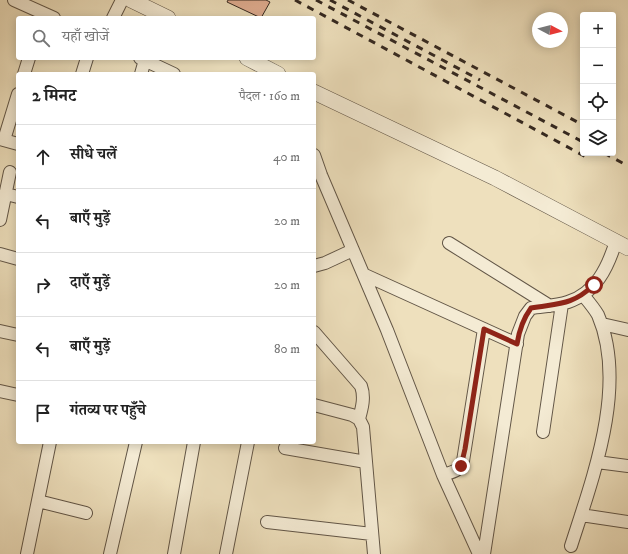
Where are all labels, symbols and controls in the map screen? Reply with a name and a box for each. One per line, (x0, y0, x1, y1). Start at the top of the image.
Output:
north arrow (532, 12, 568, 48)
map controls (580, 12, 616, 156)
button: + (580, 12, 616, 48)
search box (16, 16, 316, 60)
icon: search (30, 27, 52, 49)
text: यहाँ खोजें (62, 27, 109, 46)
button: − (580, 48, 616, 84)
button: locate (580, 84, 616, 120)
text: 2 मिनट (32, 85, 76, 107)
text: पैदल · 160 m (239, 88, 300, 104)
button: layers (580, 120, 616, 156)
text: सीधे चलें (70, 145, 117, 164)
icon: ahead (32, 146, 54, 168)
text: 40 m (273, 149, 300, 165)
text: बाएँ मुड़ें (70, 209, 110, 228)
icon: left (32, 210, 54, 232)
text: 20 m (274, 213, 300, 229)
text: दाएँ मुड़ें (70, 273, 110, 292)
icon: right (32, 274, 54, 296)
route start (585, 276, 603, 294)
text: 20 m (274, 277, 300, 293)
text: बाएँ मुड़ें (70, 337, 110, 356)
icon: left (32, 338, 54, 360)
text: 80 m (274, 341, 300, 357)
text: गंतव्य पर पहुँचे (70, 401, 146, 420)
icon: arrive (32, 402, 54, 424)
route end (452, 457, 470, 475)

